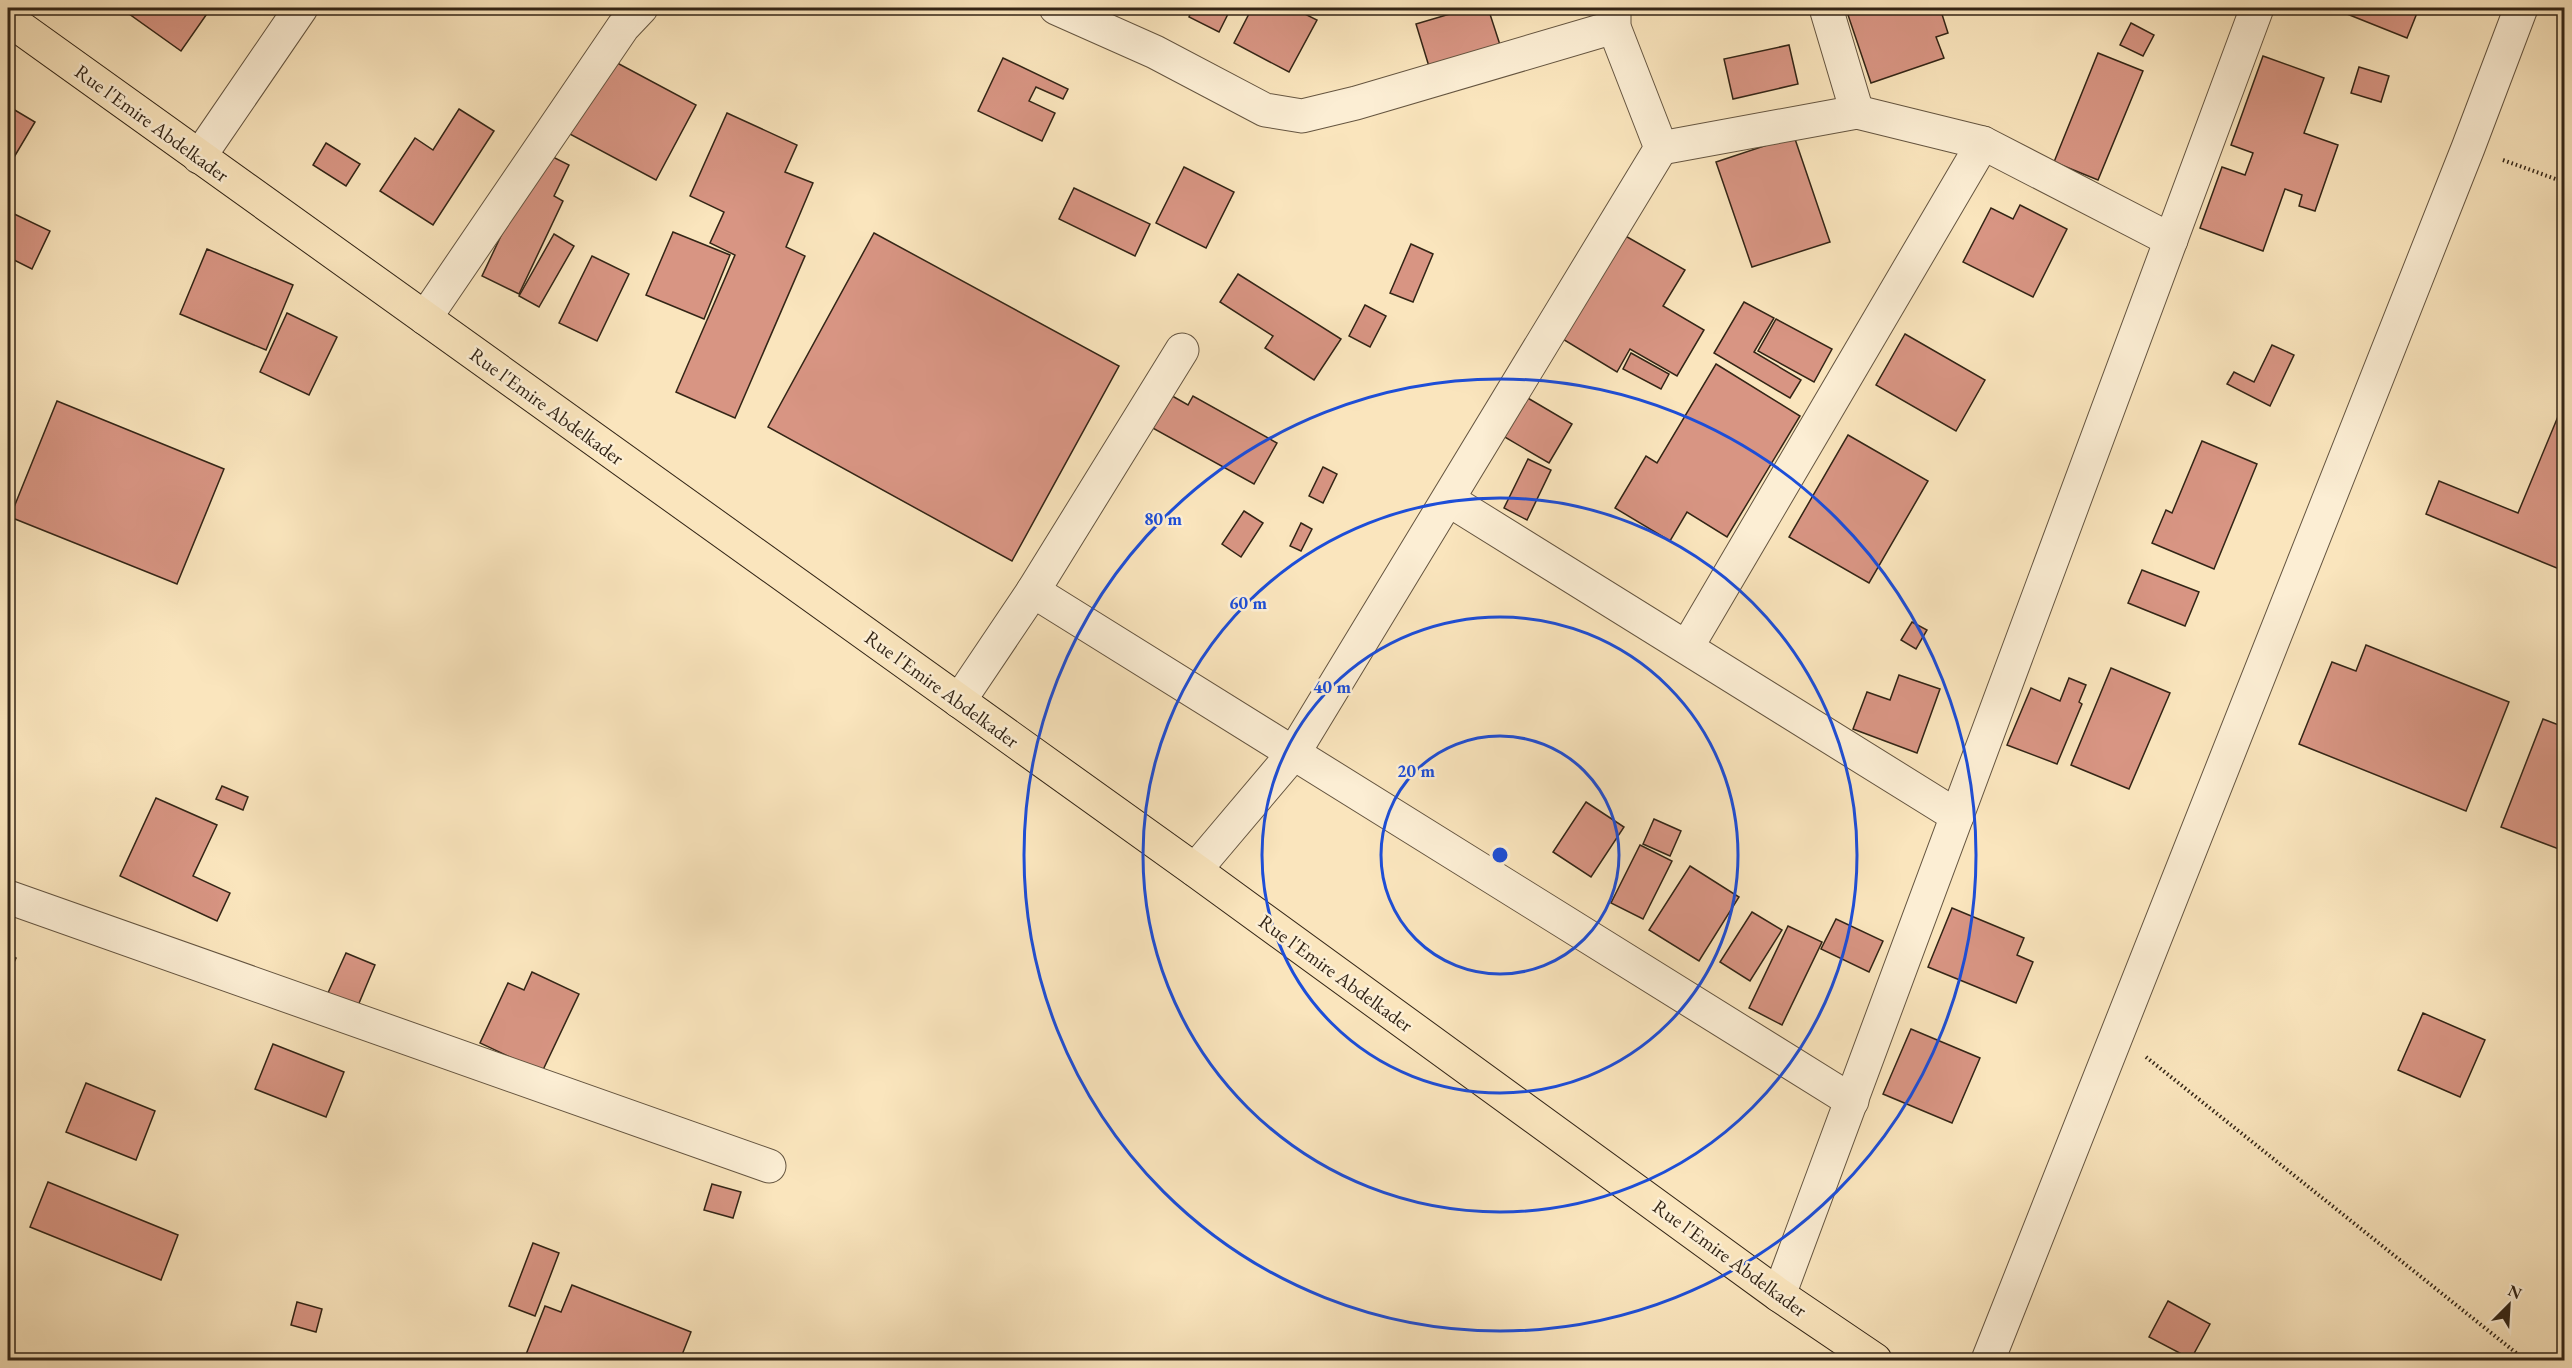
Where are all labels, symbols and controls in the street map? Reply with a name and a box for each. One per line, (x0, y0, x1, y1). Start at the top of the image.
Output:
street label: Rue l'Emire Abdelkader (70, 58, 235, 188)
street label: Rue l'Emire Abdelkader (465, 341, 630, 471)
text: 80 m (1144, 507, 1182, 530)
text: 60 m (1229, 591, 1267, 614)
street label: Rue l'Emire Abdelkader (860, 624, 1025, 754)
text: 40 m (1313, 675, 1351, 698)
text: 20 m (1397, 759, 1435, 782)
centre of rings (1490, 845, 1510, 865)
street label: Rue l'Emire Abdelkader (1254, 908, 1419, 1038)
street label: Rue l'Emire Abdelkader (1648, 1193, 1813, 1323)
north arrow (2479, 1275, 2539, 1335)
text: N (2505, 1280, 2525, 1304)

